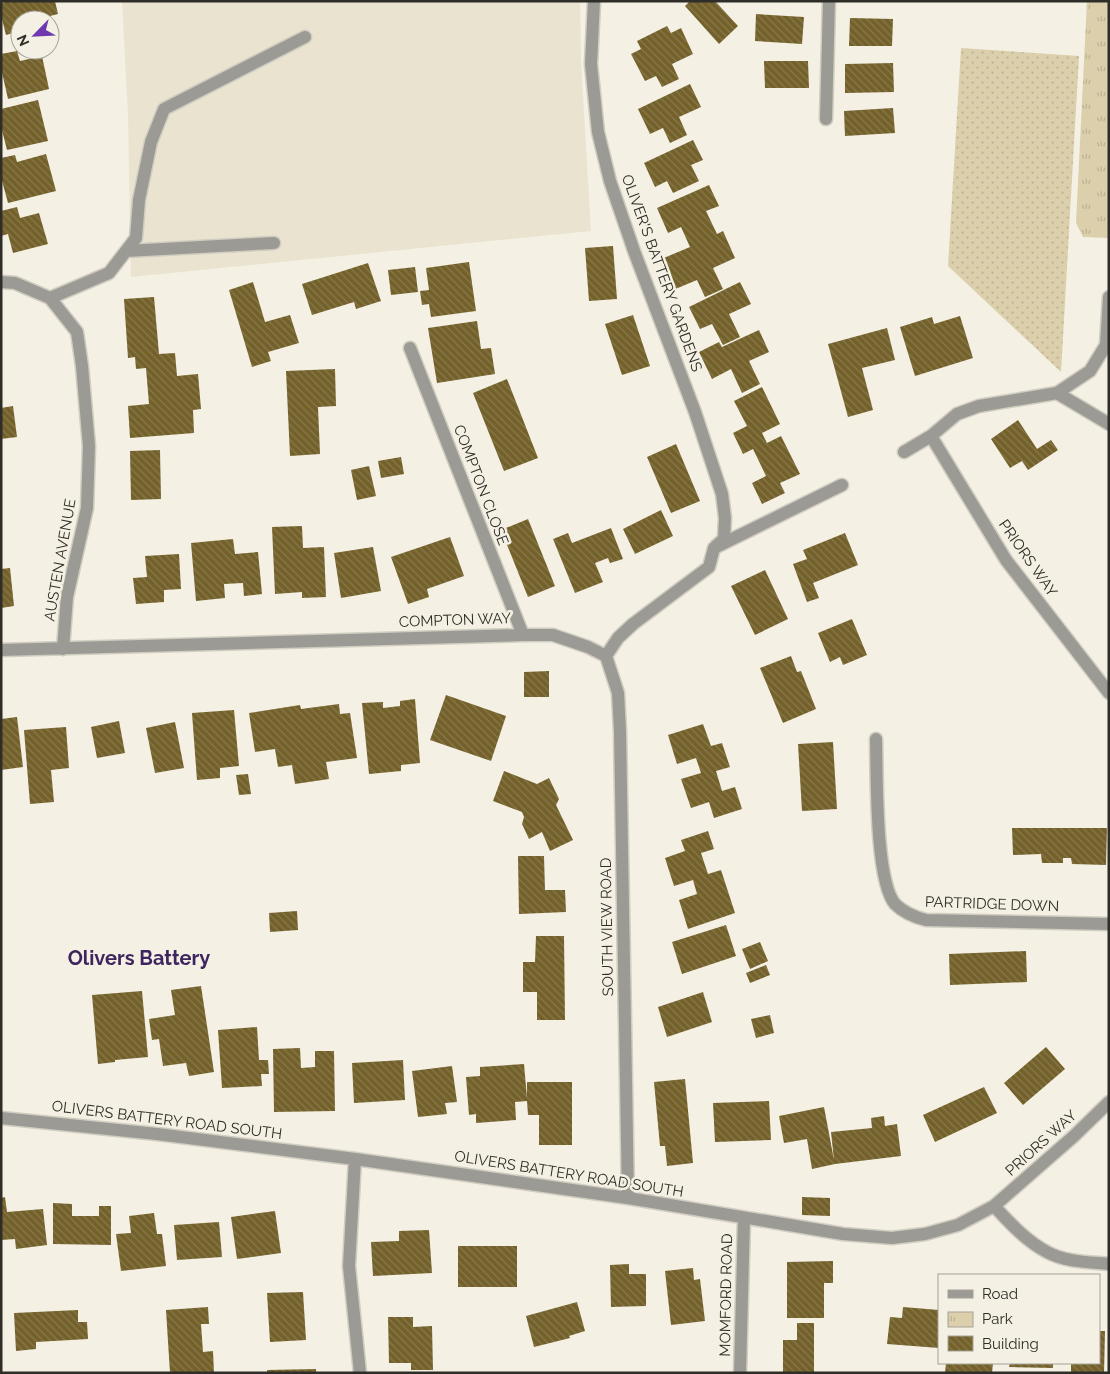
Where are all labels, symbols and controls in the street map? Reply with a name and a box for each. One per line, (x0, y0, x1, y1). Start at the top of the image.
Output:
north arrow (10, 10, 60, 60)
text: N (14, 32, 33, 48)
street label: OLIVER'S BATTERY GARDENS (618, 172, 706, 374)
street label: COMPTON CLOSE (450, 422, 512, 548)
street label: AUSTEN AVENUE (40, 497, 80, 623)
street label: PRIORS WAY (995, 516, 1061, 600)
street label: COMPTON WAY (399, 609, 512, 631)
street label: SOUTH VIEW ROAD (597, 857, 617, 997)
street label: PARTRIDGE DOWN (925, 893, 1059, 915)
district label: Olivers Battery (68, 946, 210, 970)
street label: OLIVERS BATTERY ROAD SOUTH (51, 1097, 283, 1143)
street label: PRIORS WAY (1002, 1106, 1081, 1180)
street label: OLIVERS BATTERY ROAD SOUTH (453, 1147, 685, 1201)
street label: MOMFORD ROAD (716, 1233, 736, 1357)
legend (938, 1274, 1100, 1364)
text: Road (982, 1285, 1018, 1303)
text: Park (982, 1310, 1013, 1328)
text: Building (982, 1335, 1039, 1353)

